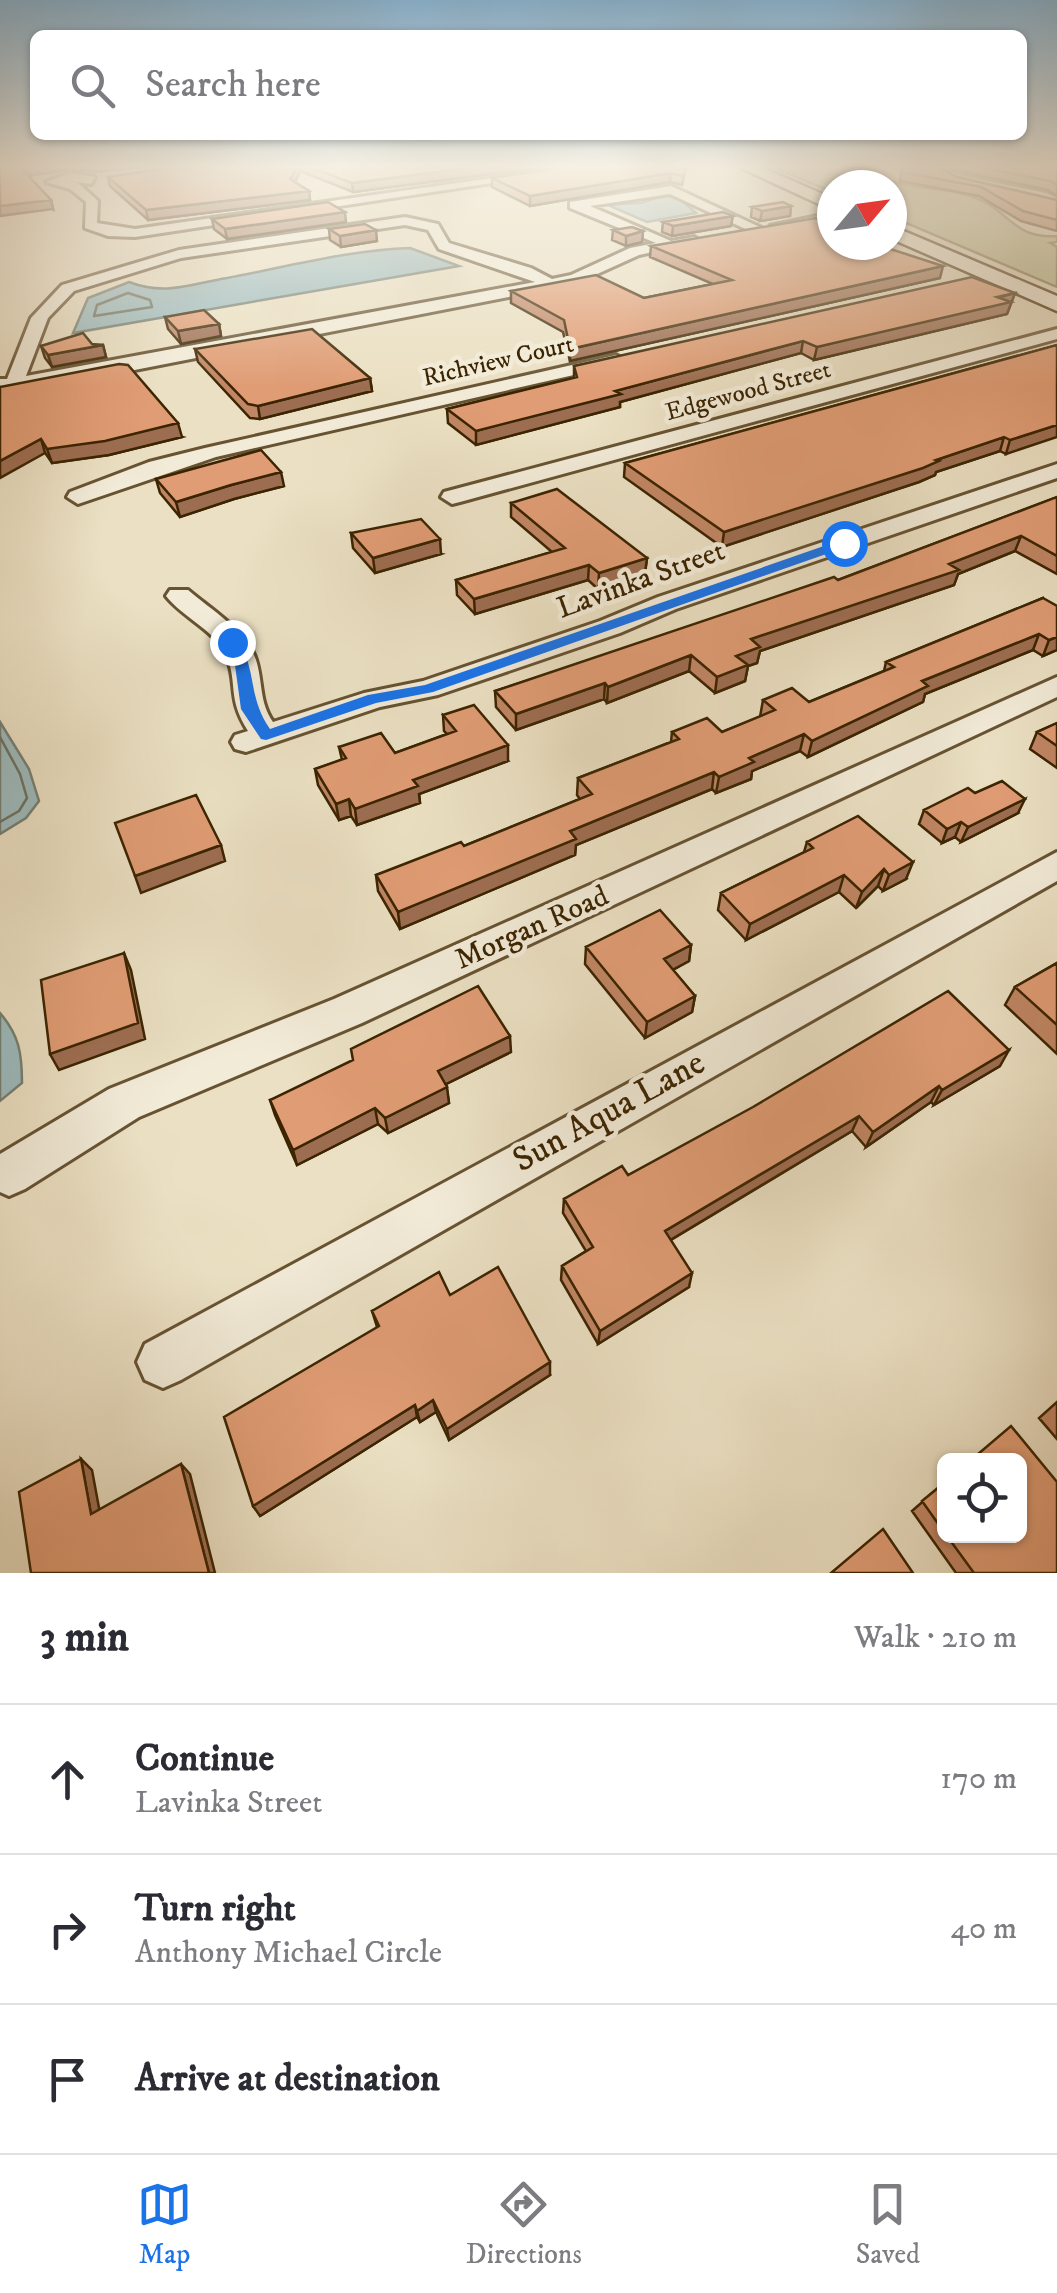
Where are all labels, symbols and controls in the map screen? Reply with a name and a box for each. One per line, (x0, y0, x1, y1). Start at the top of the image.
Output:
search box (30, 30, 1027, 140)
icon: search (65, 58, 120, 113)
text: Search here (145, 61, 321, 109)
north arrow (817, 170, 907, 260)
street label: Richview Court (419, 329, 577, 393)
street label: Edgewood Street (662, 354, 834, 428)
route start (822, 521, 868, 567)
street label: Lavinka Street (552, 533, 730, 627)
route end (210, 620, 256, 666)
street label: Morgan Road (449, 878, 615, 978)
street label: Sun Aqua Lane (505, 1041, 713, 1183)
map controls (937, 1453, 1027, 1543)
button: locate (937, 1453, 1027, 1543)
text: 3 min (40, 1612, 129, 1664)
text: Walk · 210 m (854, 1618, 1017, 1658)
text: Continue (135, 1735, 274, 1783)
icon: ahead (40, 1752, 95, 1807)
text: 170 m (940, 1759, 1017, 1799)
text: Lavinka Street (135, 1783, 323, 1823)
text: Turn right (135, 1885, 296, 1933)
icon: right (40, 1902, 95, 1957)
text: 40 m (950, 1909, 1017, 1949)
text: Anthony Michael Circle (135, 1933, 442, 1973)
icon: arrive (40, 2052, 95, 2107)
text: Arrive at destination (135, 2055, 440, 2103)
tab: Map (137, 2177, 192, 2272)
tab: Directions (466, 2177, 582, 2272)
tab: Saved (856, 2177, 920, 2272)

